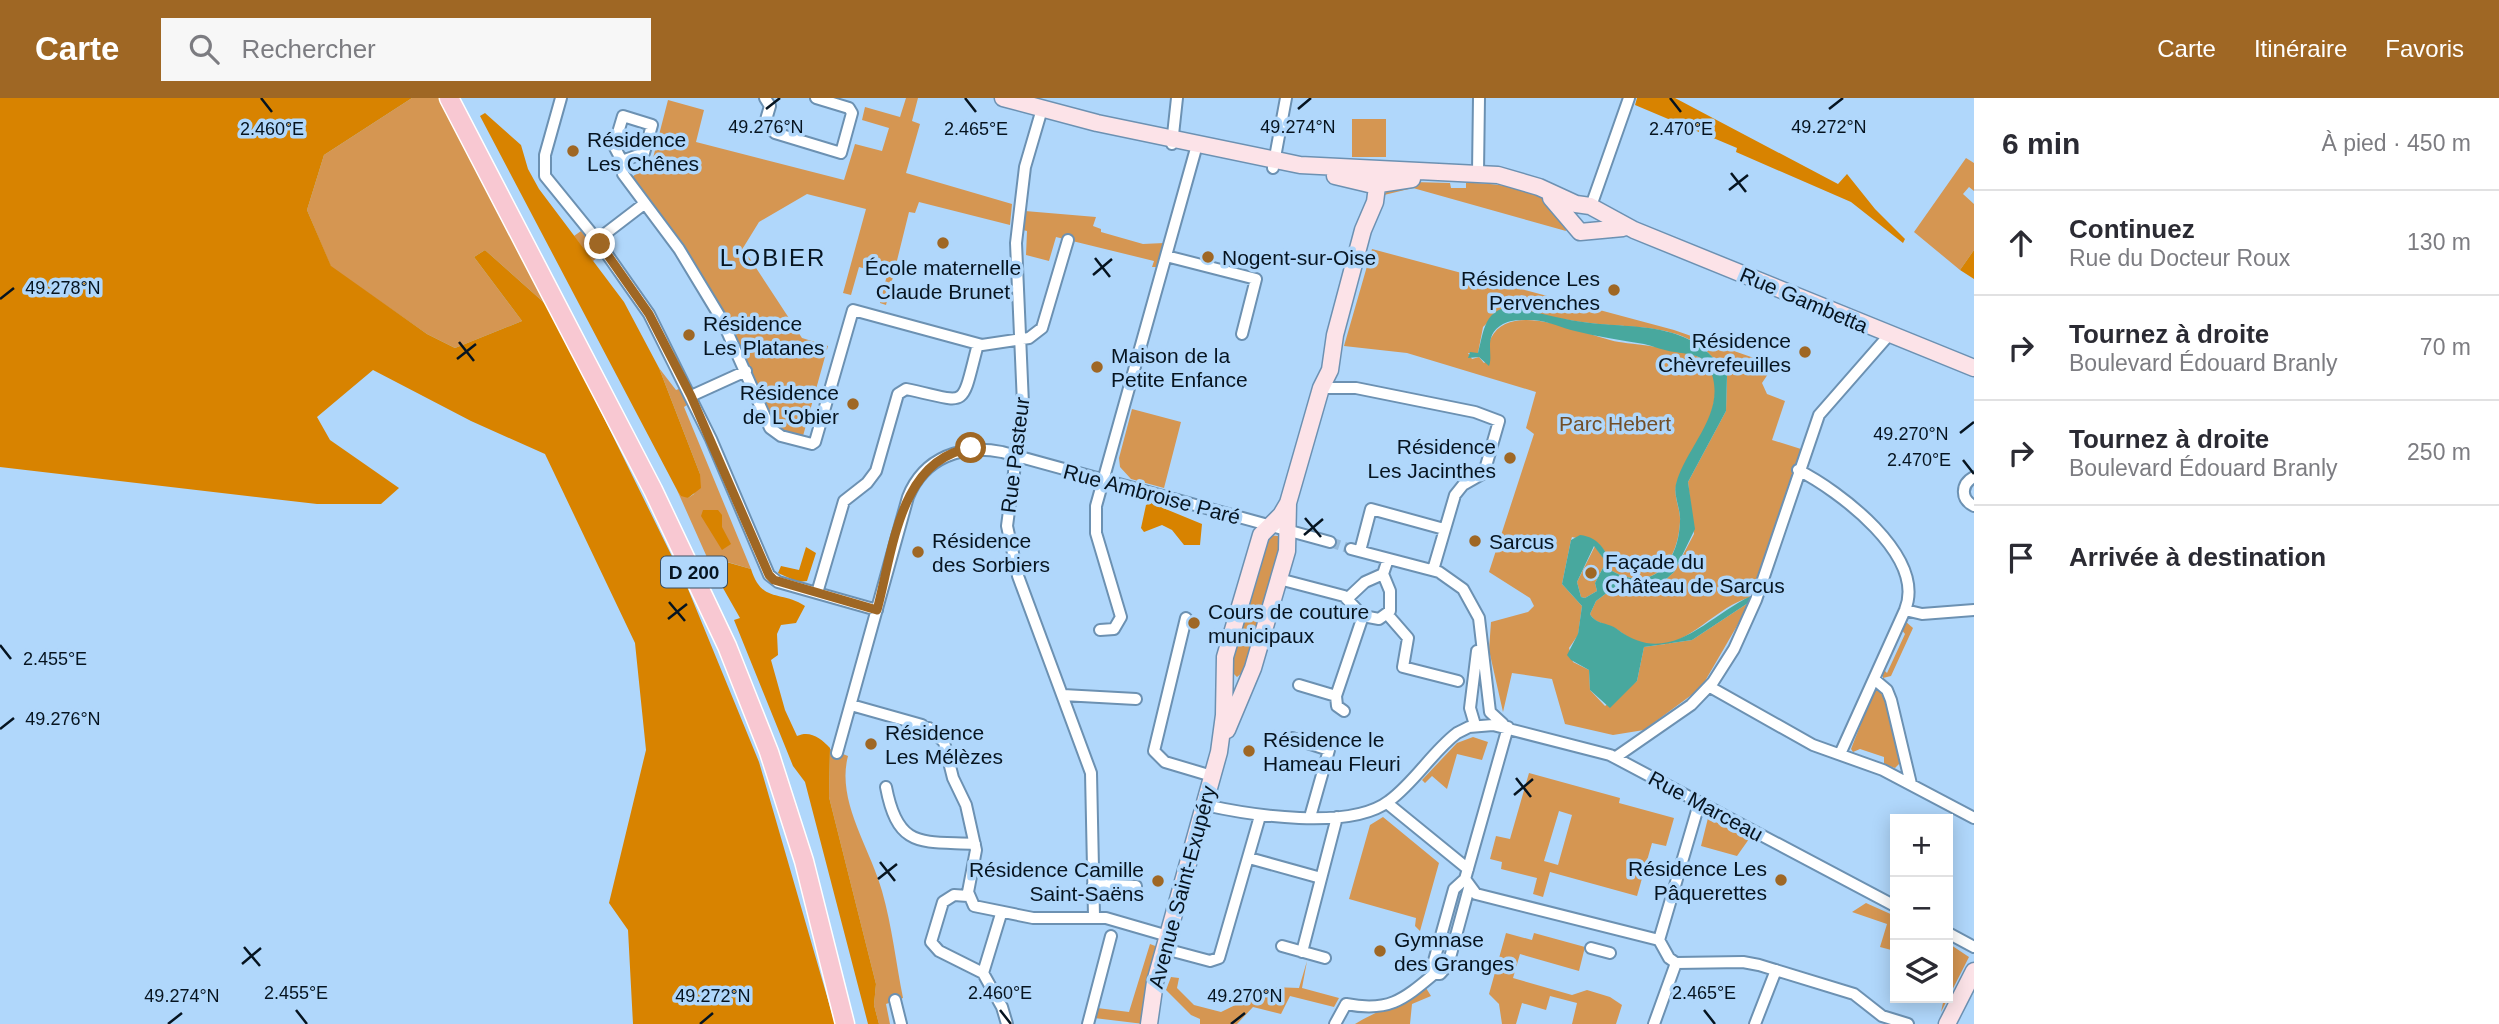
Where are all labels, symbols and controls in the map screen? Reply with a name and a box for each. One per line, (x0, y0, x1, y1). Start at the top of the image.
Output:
search box (161, 18, 651, 81)
text: Carte (35, 30, 119, 67)
icon: search (185, 30, 223, 68)
text: Rechercher (241, 34, 376, 64)
text: Carte (2157, 35, 2216, 62)
text: Itinéraire (2254, 35, 2347, 62)
text: Favoris (2385, 35, 2464, 62)
text: 49.276°N (728, 117, 804, 137)
text: 49.274°N (1260, 117, 1336, 137)
text: 49.272°N (1791, 117, 1867, 137)
text: 2.460°E (240, 119, 304, 139)
text: 2.465°E (944, 119, 1008, 139)
text: 2.470°E (1649, 119, 1713, 139)
text: 6 min (2002, 127, 2080, 160)
place label: Résidence Les Chênes (587, 128, 699, 175)
text: À pied · 450 m (2321, 130, 2471, 156)
marker: Résidence Les Chênes (565, 143, 581, 159)
text: Continuez (2069, 214, 2195, 244)
icon: ahead (2002, 224, 2040, 262)
route end (584, 228, 615, 259)
text: 130 m (2407, 229, 2471, 255)
marker: École maternelle Claude Brunet (935, 235, 951, 251)
district label: L'OBIER (720, 244, 826, 271)
text: Rue du Docteur Roux (2069, 245, 2290, 271)
place label: Nogent-sur-Oise (1222, 246, 1376, 269)
marker: Nogent-sur-Oise (1200, 249, 1216, 265)
place label: École maternelle Claude Brunet (865, 256, 1021, 303)
street label: Rue Gambetta (1737, 263, 1872, 337)
place label: Résidence Les Pervenches (1461, 267, 1600, 314)
text: 49.278°N (25, 278, 101, 298)
marker: Résidence Les Pervenches (1606, 282, 1622, 298)
place label: Résidence Les Platanes (703, 312, 824, 359)
text: Tournez à droite (2069, 319, 2269, 349)
marker: Résidence Les Platanes (681, 327, 697, 343)
place label: Résidence Chèvrefeuilles (1658, 329, 1791, 376)
icon: right (2002, 329, 2040, 367)
text: 70 m (2420, 334, 2471, 360)
place label: Maison de la Petite Enfance (1111, 344, 1248, 391)
marker: Résidence Chèvrefeuilles (1797, 344, 1813, 360)
text: Boulevard Édouard Branly (2069, 350, 2338, 376)
marker: Maison de la Petite Enfance (1089, 359, 1105, 375)
place label: Résidence de L'Obier (740, 381, 839, 428)
marker: Résidence de L'Obier (845, 396, 861, 412)
street label: Rue Pasteur (996, 396, 1034, 514)
park label: Parc Hebert (1559, 412, 1671, 435)
text: 49.270°N (1873, 424, 1949, 444)
text: Tournez à droite (2069, 424, 2269, 454)
route start (955, 432, 986, 463)
icon: right (2002, 434, 2040, 472)
place label: Résidence Les Jacinthes (1368, 435, 1496, 482)
text: 250 m (2407, 439, 2471, 465)
marker: Résidence Les Jacinthes (1502, 450, 1518, 466)
text: 2.470°E (1887, 450, 1951, 470)
text: Boulevard Édouard Branly (2069, 455, 2338, 481)
street label: Rue Ambroise Paré (1061, 459, 1243, 529)
place label: Résidence des Sorbiers (932, 529, 1050, 576)
place label: Sarcus (1489, 530, 1554, 553)
marker: Sarcus (1467, 533, 1483, 549)
icon: arrive (2002, 539, 2040, 577)
text: Arrivée à destination (2069, 542, 2326, 572)
marker: Résidence des Sorbiers (910, 544, 926, 560)
place label: Façade du Château de Sarcus (1605, 550, 1785, 597)
road number: D 200 (661, 556, 727, 587)
marker: Façade du Château de Sarcus (1583, 565, 1599, 581)
place label: Cours de couture municipaux (1208, 600, 1369, 647)
marker: Cours de couture municipaux (1186, 615, 1202, 631)
text: 2.455°E (23, 649, 87, 669)
text: 49.276°N (25, 709, 101, 729)
place label: Résidence Les Mélèzes (885, 721, 1003, 768)
place label: Résidence le Hameau Fleuri (1263, 728, 1401, 775)
marker: Résidence Les Mélèzes (863, 736, 879, 752)
marker: Résidence le Hameau Fleuri (1241, 743, 1257, 759)
street label: Rue Marceau (1645, 766, 1767, 846)
street label: Avenue Saint-Exupéry (1144, 783, 1220, 991)
map controls (1890, 814, 1953, 1003)
button: + (1890, 814, 1953, 877)
place label: Résidence Les Pâquerettes (1628, 857, 1767, 904)
place label: Résidence Camille Saint-Saëns (969, 858, 1144, 905)
marker: Résidence Les Pâquerettes (1773, 872, 1789, 888)
marker: Résidence Camille Saint-Saëns (1150, 873, 1166, 889)
button: − (1890, 877, 1953, 940)
place label: Gymnase des Granges (1394, 928, 1514, 975)
button: layers (1890, 940, 1953, 1003)
marker: Gymnase des Granges (1372, 943, 1388, 959)
text: 2.455°E (264, 983, 328, 1003)
text: 2.460°E (968, 983, 1032, 1003)
text: 2.465°E (1672, 983, 1736, 1003)
text: 49.274°N (144, 986, 220, 1006)
text: 49.272°N (675, 986, 751, 1006)
text: 49.270°N (1207, 986, 1283, 1006)

